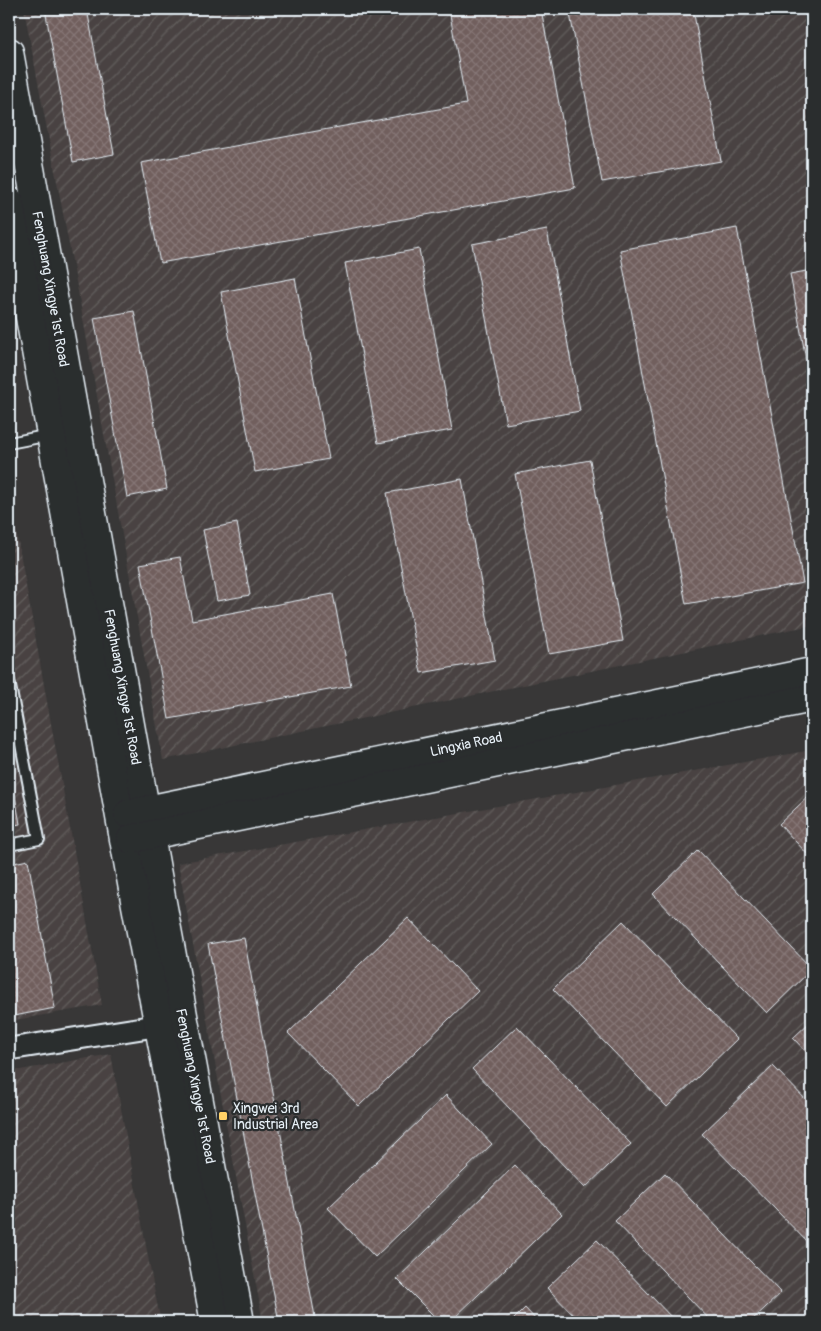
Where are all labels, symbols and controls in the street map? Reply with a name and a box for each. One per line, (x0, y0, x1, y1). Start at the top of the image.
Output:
street label: Fenghuang Xingye 1st Road (28, 210, 73, 368)
street label: Fenghuang Xingye 1st Road (100, 608, 145, 766)
street label: Lingxia Road (429, 729, 504, 760)
street label: Fenghuang Xingye 1st Road (172, 1007, 219, 1165)
place label: Xingwei 3rd Industrial Area (233, 1100, 318, 1133)
marker: Xingwei 3rd Industrial Area (217, 1110, 229, 1122)

